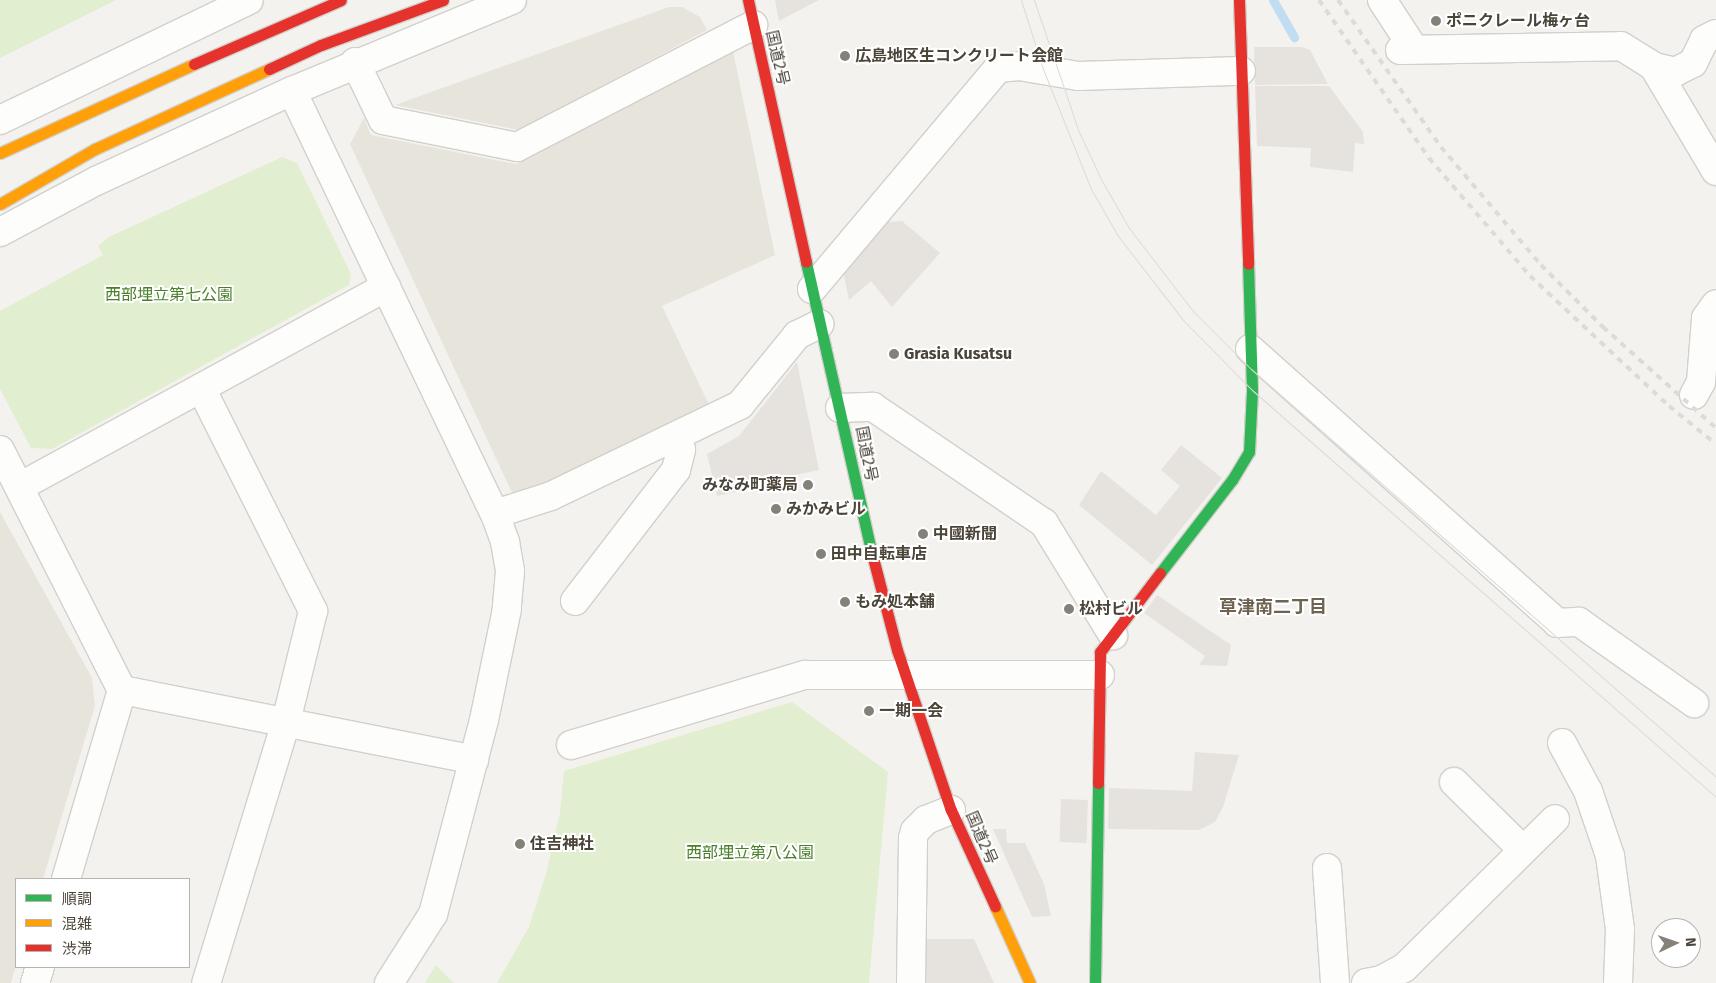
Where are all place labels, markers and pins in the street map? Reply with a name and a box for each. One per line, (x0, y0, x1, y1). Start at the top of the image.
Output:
place label: ポニクレール梅ヶ台 (1446, 11, 1590, 31)
marker: ポニクレール梅ヶ台 (1430, 15, 1442, 27)
place label: 広島地区生コンクリート会館 (855, 46, 1063, 66)
marker: 広島地区生コンクリート会館 (839, 50, 851, 62)
place label: Grasia Kusatsu (904, 344, 1012, 364)
marker: Grasia Kusatsu (888, 348, 900, 360)
place label: みなみ町薬局 (702, 475, 798, 495)
marker: みなみ町薬局 (802, 479, 814, 491)
place label: みかみビル (786, 499, 866, 519)
marker: みかみビル (770, 503, 782, 515)
place label: 中國新聞 (933, 524, 997, 544)
marker: 中國新聞 (917, 528, 929, 540)
place label: 田中自転車店 (831, 544, 927, 564)
marker: 田中自転車店 (815, 548, 827, 560)
place label: もみ処本舗 (855, 592, 935, 612)
marker: もみ処本舗 (839, 596, 851, 608)
place label: 松村ビル (1079, 599, 1143, 619)
marker: 松村ビル (1063, 603, 1075, 615)
place label: 一期一会 (879, 701, 943, 721)
marker: 一期一会 (863, 705, 875, 717)
place label: 住吉神社 (530, 834, 594, 854)
marker: 住吉神社 (514, 838, 526, 850)

